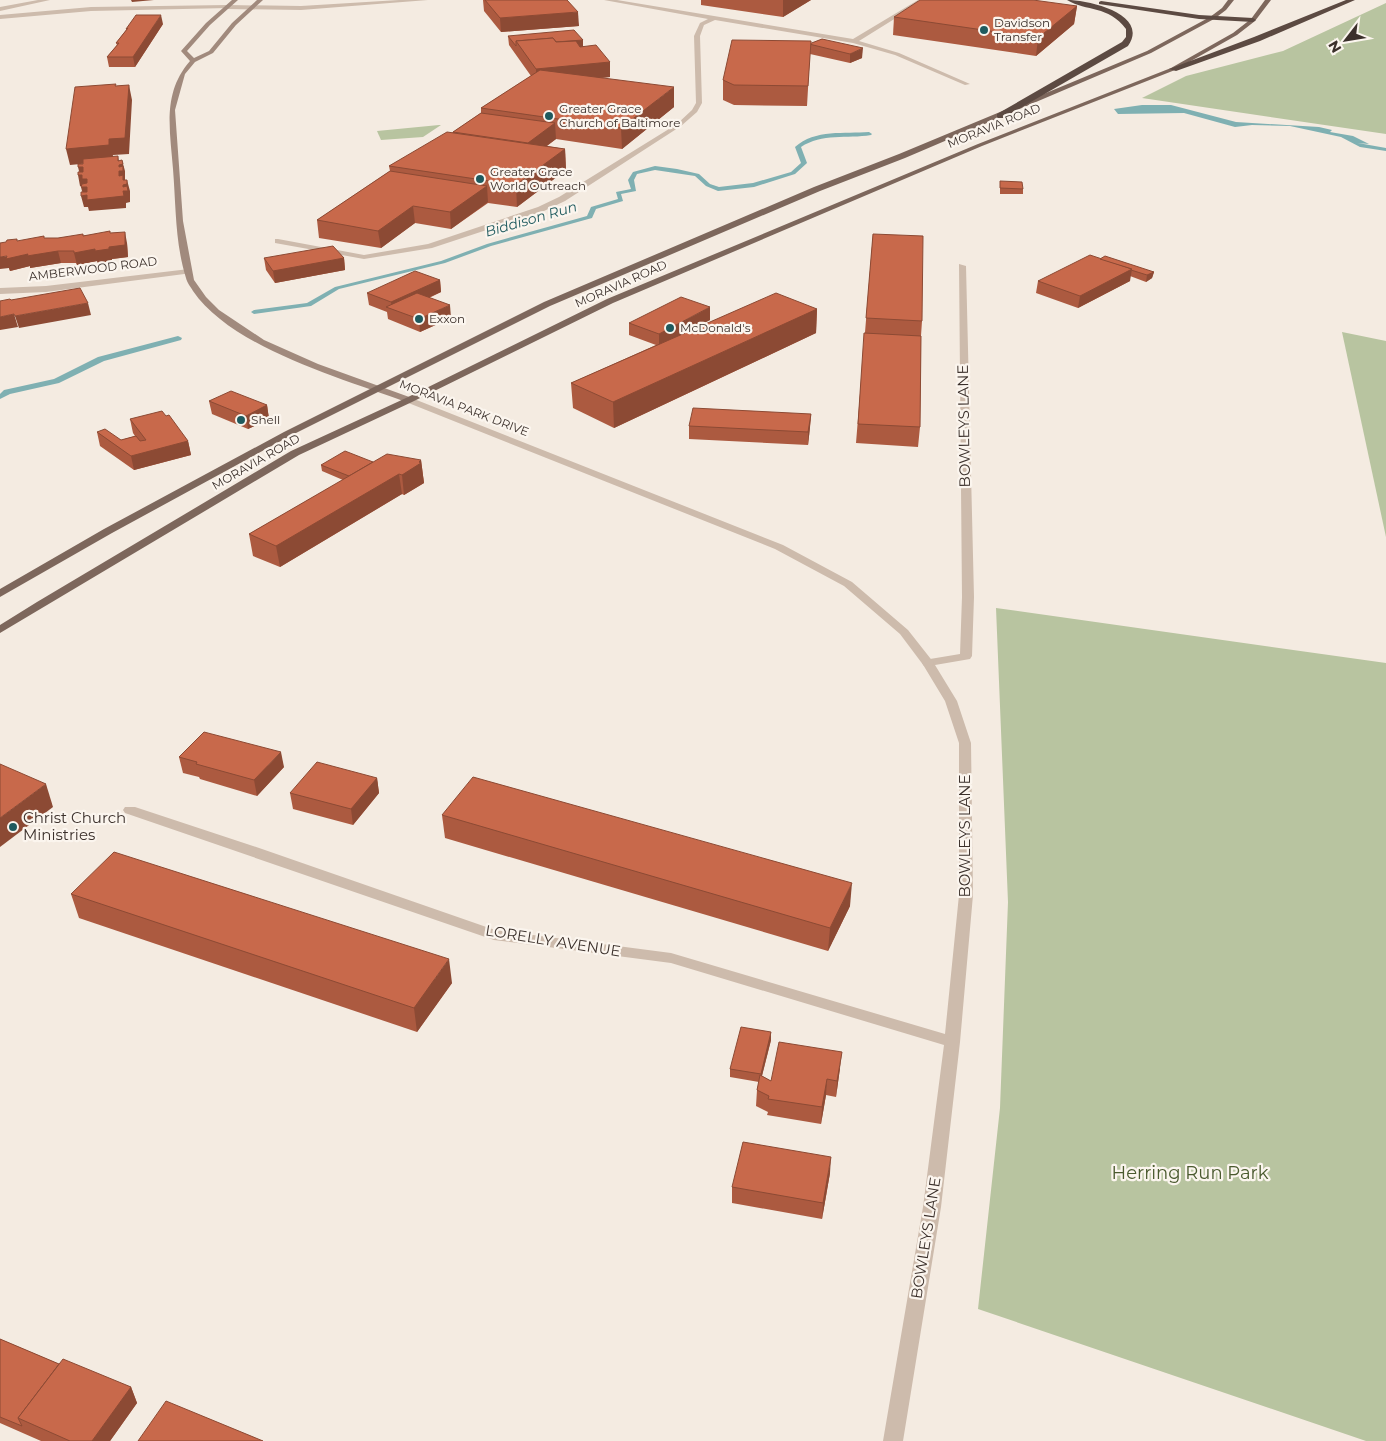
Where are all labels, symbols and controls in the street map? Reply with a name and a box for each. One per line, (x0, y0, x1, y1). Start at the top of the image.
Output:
place label: Davidson Transfer (994, 15, 1050, 44)
north arrow (1321, 15, 1371, 65)
marker: Davidson Transfer (978, 24, 990, 36)
text: N (1324, 37, 1345, 56)
street label: MORAVIA ROAD (945, 100, 1043, 151)
place label: Greater Grace Church of Baltimore (559, 101, 681, 130)
marker: Greater Grace Church of Baltimore (543, 110, 555, 122)
place label: Greater Grace World Outreach (490, 164, 586, 193)
marker: Greater Grace World Outreach (474, 173, 486, 185)
water label: Biddison Run (483, 197, 579, 241)
street label: AMBERWOOD ROAD (28, 253, 158, 284)
street label: MORAVIA ROAD (572, 257, 669, 311)
place label: Exxon (429, 311, 465, 326)
marker: Exxon (413, 313, 425, 325)
place label: McDonald's (680, 320, 751, 335)
marker: McDonald's (664, 322, 676, 334)
street label: BOWLEYS LANE (953, 364, 974, 488)
street label: MORAVIA PARK DRIVE (397, 376, 531, 439)
place label: Shell (251, 412, 280, 427)
marker: Shell (235, 414, 247, 426)
street label: MORAVIA ROAD (209, 430, 302, 493)
street label: BOWLEYS LANE (955, 774, 974, 898)
place label: Christ Church Ministries (23, 808, 126, 844)
marker: Christ Church Ministries (7, 821, 19, 833)
street label: LORELLY AVENUE (484, 920, 622, 961)
park label: Herring Run Park (1112, 1162, 1269, 1184)
street label: BOWLEYS LANE (906, 1176, 945, 1300)

